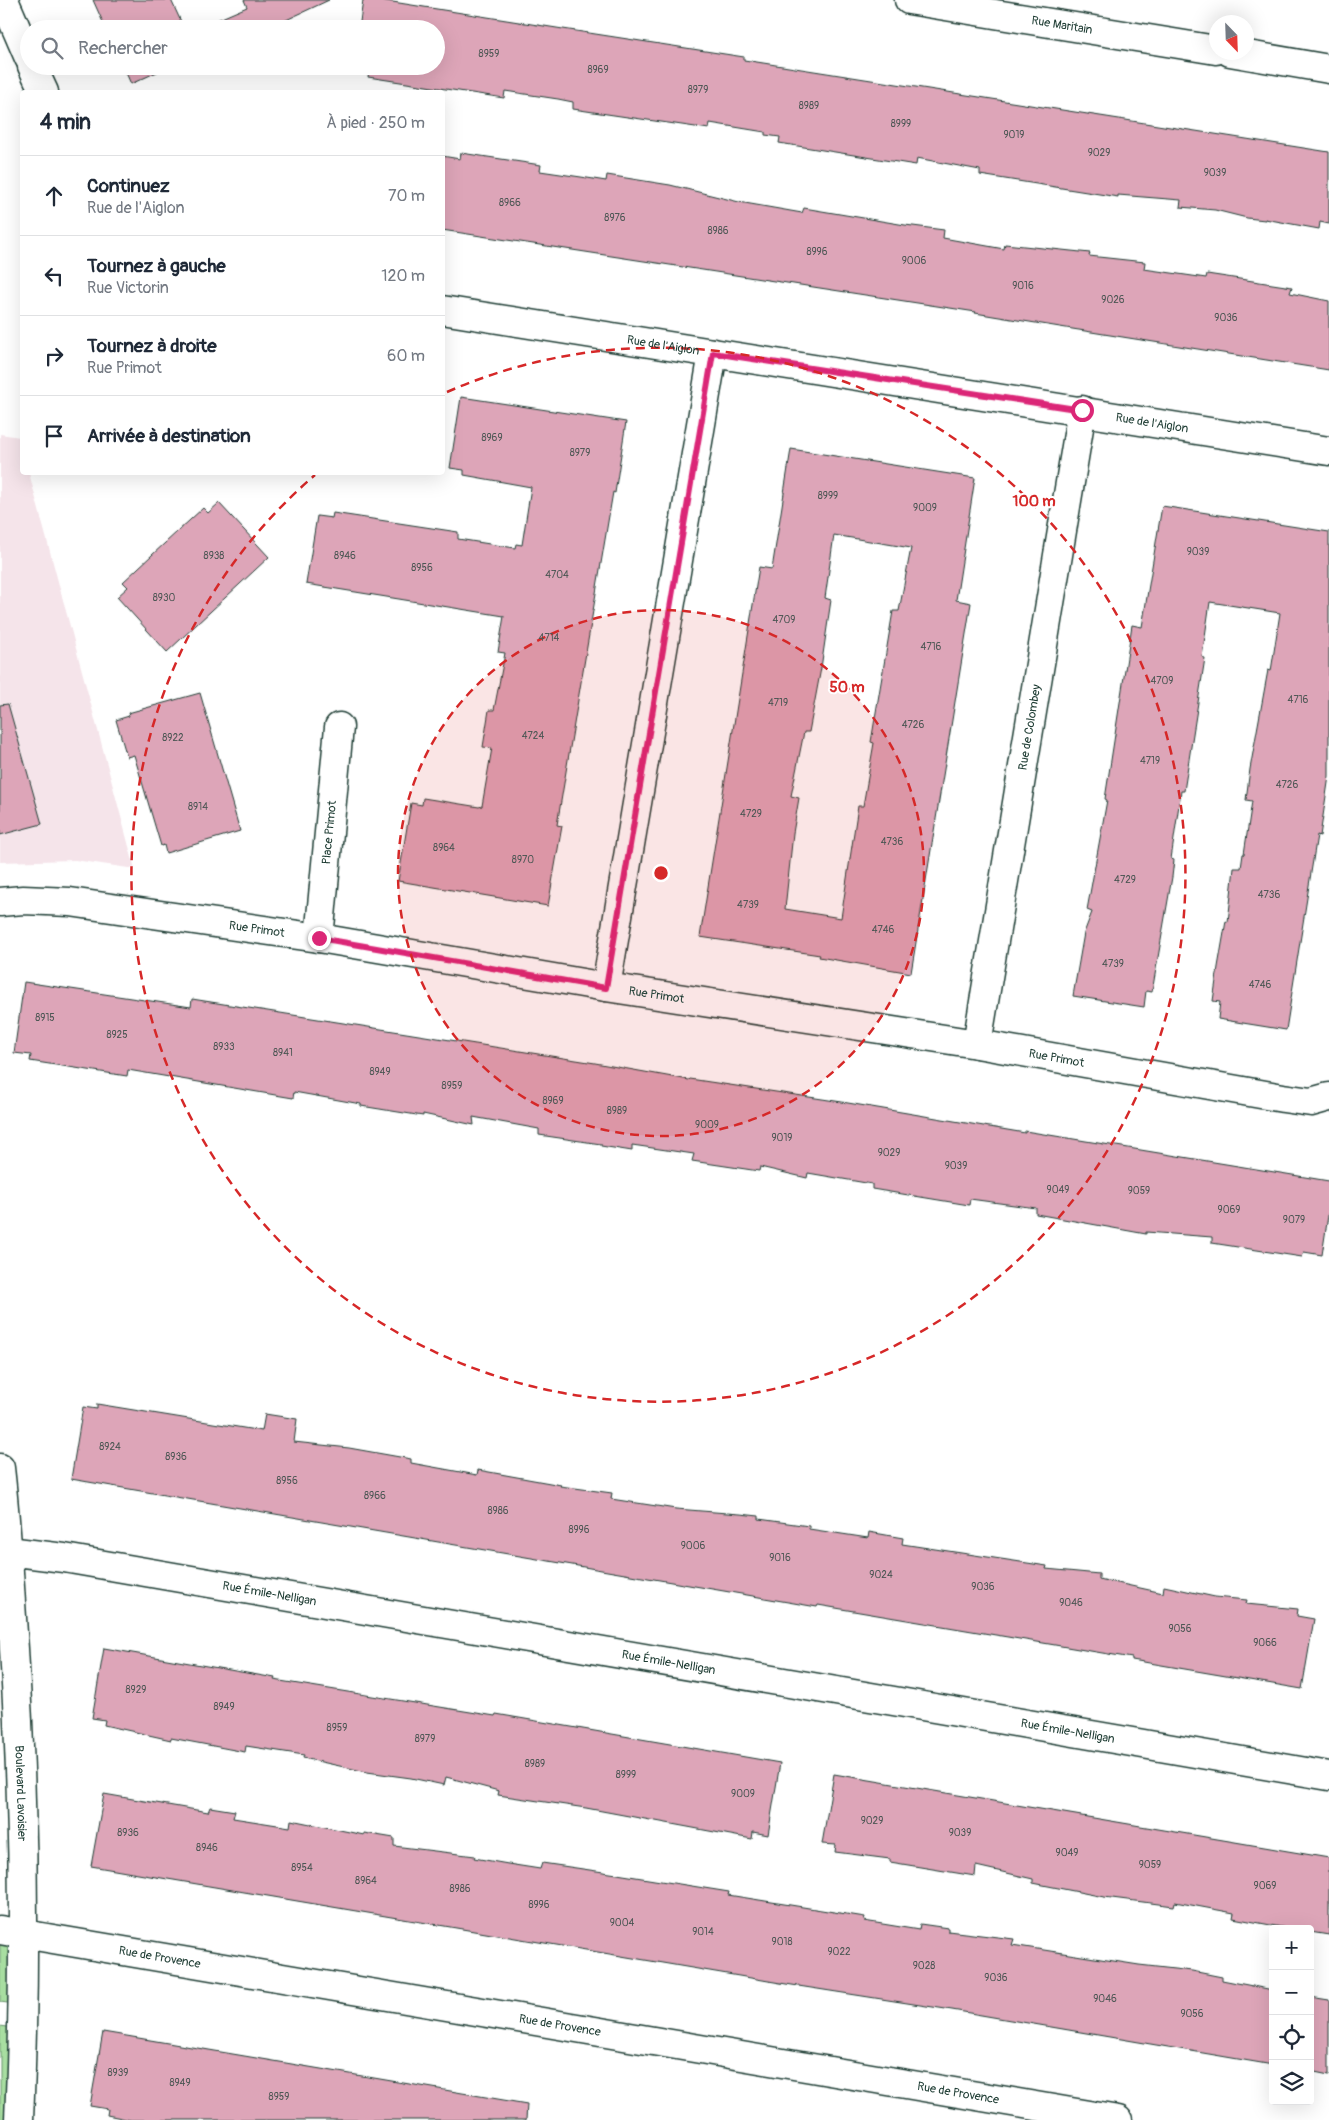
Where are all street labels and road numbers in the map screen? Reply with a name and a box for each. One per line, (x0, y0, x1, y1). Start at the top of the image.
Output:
street label: Rue Maritain (1030, 13, 1094, 38)
street label: Rue de l'Aiglon (626, 332, 701, 359)
street label: Rue de l'Aiglon (1115, 410, 1190, 437)
street label: Rue de Colombey (1015, 684, 1044, 771)
street label: Place Primot (319, 800, 340, 865)
street label: Rue Primot (228, 918, 286, 941)
street label: Rue Primot (628, 984, 685, 1007)
street label: Rue Primot (1028, 1046, 1086, 1071)
street label: Rue Émile-Nelligan (221, 1578, 318, 1609)
street label: Rue Émile-Nelligan (621, 1647, 717, 1678)
street label: Rue Émile-Nelligan (1020, 1716, 1116, 1747)
street label: Boulevard Lavoisier (11, 1745, 29, 1842)
street label: Rue de Provence (118, 1943, 202, 1972)
street label: Rue de Provence (518, 2011, 602, 2040)
street label: Rue de Provence (916, 2079, 1000, 2108)

